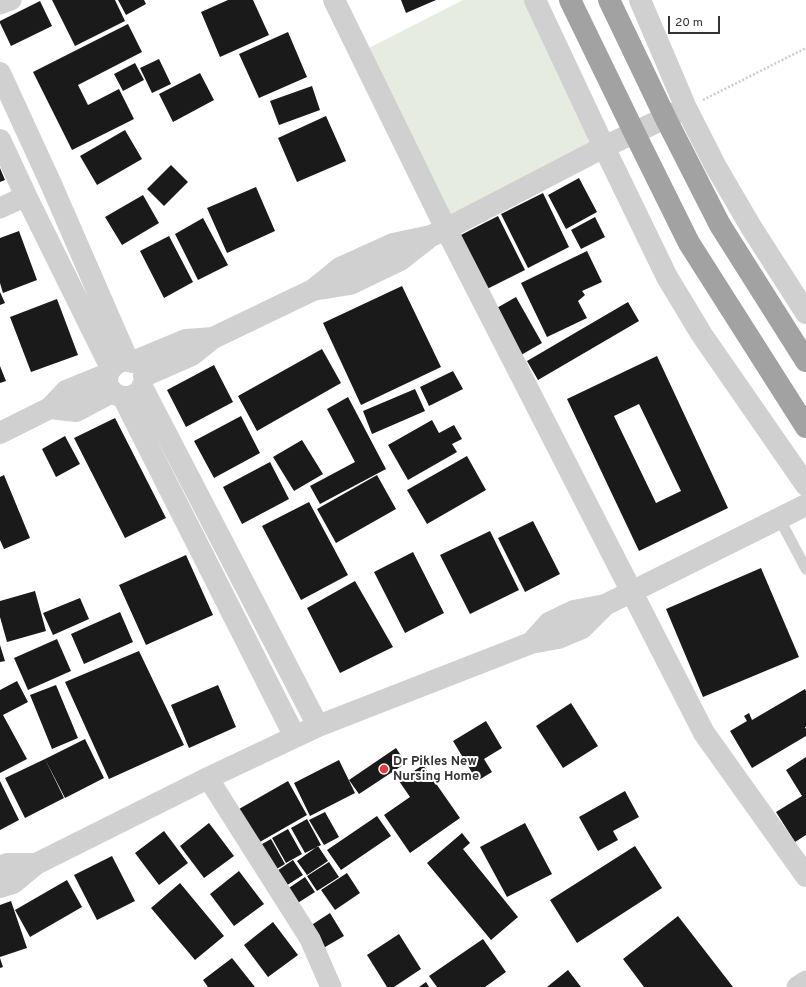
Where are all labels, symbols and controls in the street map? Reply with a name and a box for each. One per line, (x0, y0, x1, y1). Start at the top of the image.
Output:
scale bar (670, 8, 722, 34)
text: 20 m (675, 15, 703, 31)
place label: Dr Pikles New Nursing Home (393, 754, 479, 785)
marker: Dr Pikles New Nursing Home (378, 763, 390, 775)

